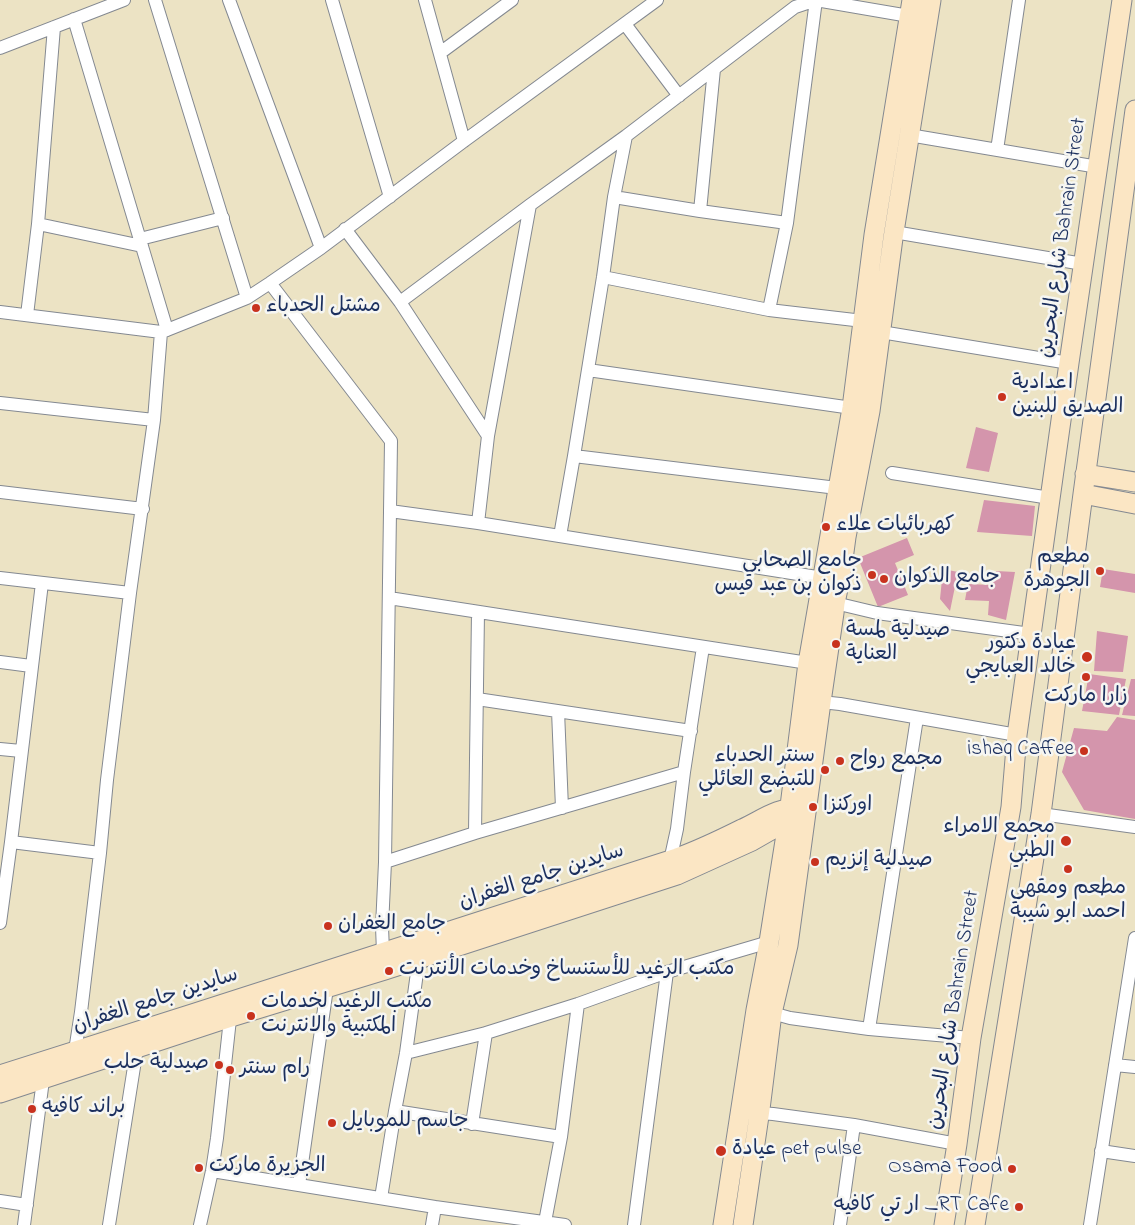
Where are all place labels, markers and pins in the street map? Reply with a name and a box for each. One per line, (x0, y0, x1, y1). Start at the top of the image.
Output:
place label: مشتل الحدباء (266, 295, 381, 321)
marker: مشتل الحدباء (250, 302, 262, 314)
place label: اعدادية الصديق للبنين (1012, 372, 1123, 422)
marker: اعدادية الصديق للبنين (996, 391, 1008, 403)
place label: كهربائيات علاء (836, 514, 955, 540)
marker: كهربائيات علاء (820, 521, 832, 533)
place label: مطعم الجوهرة (1024, 546, 1090, 596)
place label: جامع الصحابي ذكوان بن عبد قيس (714, 550, 862, 600)
marker: مطعم الجوهرة (1094, 565, 1106, 577)
place label: جامع الذكوان (894, 566, 1000, 592)
marker: جامع الصحابي ذكوان بن عبد قيس (866, 569, 878, 581)
marker: جامع الذكوان (878, 573, 890, 585)
place label: صيدلية لمسة العناية (846, 619, 950, 669)
place label: عيادة دكتور خالد العبايجي (966, 632, 1076, 682)
marker: صيدلية لمسة العناية (830, 638, 842, 650)
marker: عيادة دكتور خالد العبايجي (1080, 650, 1094, 664)
marker: زارا ماركت (1080, 671, 1092, 683)
place label: زارا ماركت (1044, 685, 1128, 711)
place label: ishaq Caffee (967, 738, 1074, 764)
place label: سنتر الحدباء للتبضع العائلي (698, 745, 815, 795)
marker: ishaq Caffee (1078, 745, 1090, 757)
place label: مجمع رواح (850, 748, 943, 774)
marker: مجمع رواح (834, 755, 846, 767)
marker: سنتر الحدباء للتبضع العائلي (819, 764, 831, 776)
place label: اوركنزا (823, 794, 872, 820)
marker: اوركنزا (807, 801, 819, 813)
place label: مجمع الامراء الطبي (943, 816, 1055, 866)
marker: مجمع الامراء الطبي (1059, 834, 1073, 848)
place label: صيدلية إنزيم (825, 849, 933, 875)
marker: صيدلية إنزيم (809, 856, 821, 868)
marker: مطعم ومقهى احمد ابو شيبة (1062, 863, 1074, 875)
place label: مطعم ومقهى احمد ابو شيبة (1010, 877, 1126, 927)
place label: جامع الغفران (338, 913, 446, 939)
marker: جامع الغفران (322, 920, 334, 932)
place label: مكتب الرغيد للأستنساخ وخدمات الأنترنت (399, 958, 734, 984)
marker: مكتب الرغيد للأستنساخ وخدمات الأنترنت (383, 965, 395, 977)
place label: مكتب الرغيد لخدمات المكتبية والانترنت (261, 991, 432, 1041)
marker: مكتب الرغيد لخدمات المكتبية والانترنت (245, 1010, 257, 1022)
place label: صيدلية حلب (104, 1052, 209, 1078)
place label: رام سنتر (240, 1057, 310, 1083)
marker: صيدلية حلب (213, 1059, 225, 1071)
marker: رام سنتر (224, 1064, 236, 1076)
place label: براند كافيه (42, 1096, 125, 1122)
marker: براند كافيه (26, 1103, 38, 1115)
place label: جاسم للموبايل (342, 1110, 469, 1136)
marker: جاسم للموبايل (326, 1117, 338, 1129)
place label: عيادة pet pulse (732, 1138, 862, 1164)
marker: عيادة pet pulse (714, 1144, 728, 1158)
place label: الجزيرة ماركت (209, 1155, 326, 1181)
place label: Osama Food (888, 1156, 1002, 1182)
marker: الجزيرة ماركت (193, 1162, 205, 1174)
marker: Osama Food (1006, 1163, 1018, 1175)
place label: ار تي كافيه _RT Cafe (834, 1194, 1009, 1220)
marker: ار تي كافيه _RT Cafe (1013, 1201, 1025, 1213)

